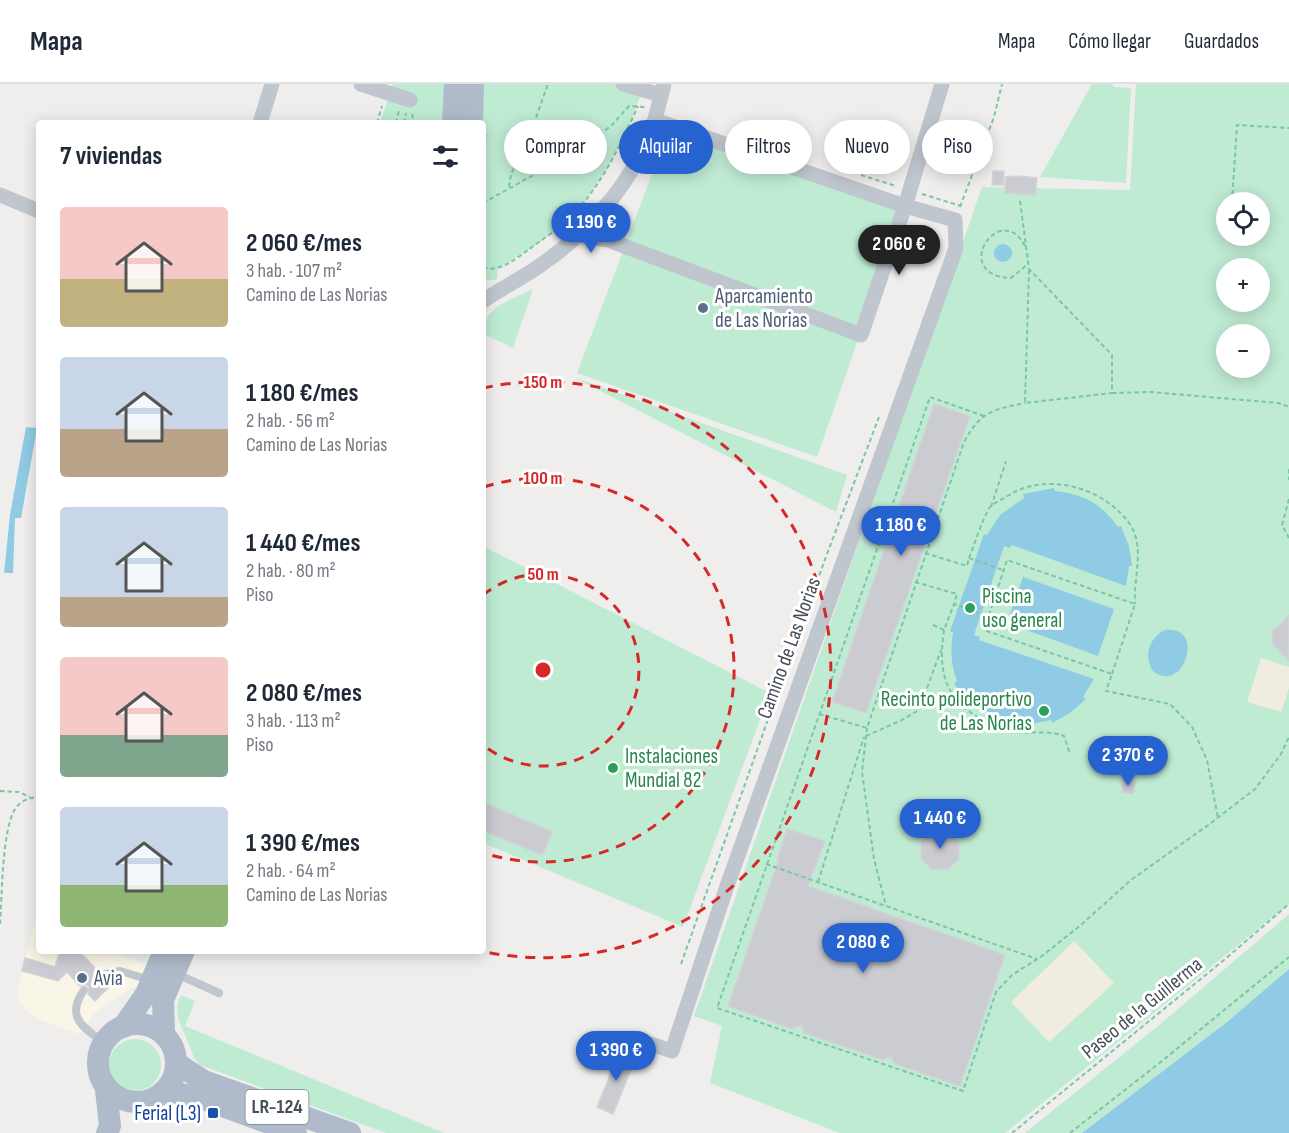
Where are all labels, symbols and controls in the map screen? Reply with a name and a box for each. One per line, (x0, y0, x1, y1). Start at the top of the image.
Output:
text: Mapa (30, 25, 83, 58)
text: Mapa (998, 29, 1035, 54)
text: Cómo llegar (1068, 29, 1151, 54)
text: Guardados (1184, 29, 1259, 54)
chip: Comprar (504, 120, 607, 174)
chip: Alquilar (619, 120, 713, 174)
chip: Filtros (725, 120, 812, 174)
chip: Nuevo (824, 120, 910, 174)
chip: Piso (922, 120, 993, 174)
icon: filters (429, 140, 462, 173)
text: 7 viviendas (60, 141, 162, 172)
map controls (1216, 192, 1270, 378)
button: locate (1216, 192, 1270, 246)
pin: 1 190 € (536, 203, 646, 254)
text: 1 190 € (565, 210, 617, 234)
pin: 2 060 € (844, 225, 954, 276)
text: 2 060 €/mes (246, 228, 362, 259)
icon: home (108, 231, 180, 303)
text: 2 060 € (872, 232, 926, 256)
button: + (1216, 258, 1270, 312)
text: 3 hab. · 107 m² (246, 259, 342, 283)
text: Camino de Las Norias (246, 283, 388, 307)
place label: Aparcamiento de Las Norias (714, 284, 813, 333)
marker: Aparcamiento de Las Norias (696, 301, 710, 315)
button: − (1216, 324, 1270, 378)
text: 150 m (524, 372, 562, 393)
text: 1 180 €/mes (246, 378, 359, 409)
icon: home (108, 381, 180, 453)
text: 2 hab. · 56 m² (246, 409, 335, 433)
text: Camino de Las Norias (246, 433, 388, 457)
text: 100 m (524, 468, 563, 489)
pin: 1 180 € (846, 506, 956, 557)
text: 1 180 € (875, 513, 927, 537)
text: 1 440 €/mes (246, 528, 360, 559)
icon: home (108, 531, 180, 603)
text: 2 hab. · 80 m² (246, 559, 336, 583)
text: 50 m (527, 564, 559, 585)
street label: Camino de Las Norias (752, 574, 826, 722)
text: Piso (246, 583, 274, 607)
place label: Piscina uso general (982, 584, 1062, 633)
marker: Piscina uso general (963, 601, 977, 615)
centre of rings (533, 660, 553, 680)
text: 2 080 €/mes (246, 678, 362, 709)
icon: home (108, 681, 180, 753)
place label: Recinto polideportivo de Las Norias (881, 687, 1032, 736)
marker: Recinto polideportivo de Las Norias (1037, 704, 1051, 718)
text: 3 hab. · 113 m² (246, 709, 341, 733)
text: Piso (246, 733, 274, 757)
pin: 2 370 € (1073, 736, 1183, 787)
text: 2 370 € (1102, 743, 1154, 767)
place label: Instalaciones Mundial 82 (625, 744, 718, 793)
marker: Instalaciones Mundial 82 (606, 761, 620, 775)
pin: 1 440 € (885, 799, 995, 850)
text: 1 440 € (914, 806, 966, 830)
text: 1 390 €/mes (246, 828, 360, 859)
icon: home (108, 831, 180, 903)
text: 2 hab. · 64 m² (246, 859, 336, 883)
text: Camino de Las Norias (246, 883, 388, 907)
pin: 2 080 € (808, 923, 918, 974)
text: 2 080 € (836, 930, 890, 954)
street label: Paseo de la Guillerma (1077, 952, 1207, 1064)
place label: Avia (93, 966, 123, 991)
marker: Avia (75, 971, 89, 985)
pin: 1 390 € (561, 1031, 671, 1082)
text: 1 390 € (590, 1038, 642, 1062)
road number: LR-124 (246, 1090, 308, 1124)
place label: Ferial (L3) (134, 1101, 201, 1126)
marker: Ferial (L3) (206, 1106, 220, 1120)

